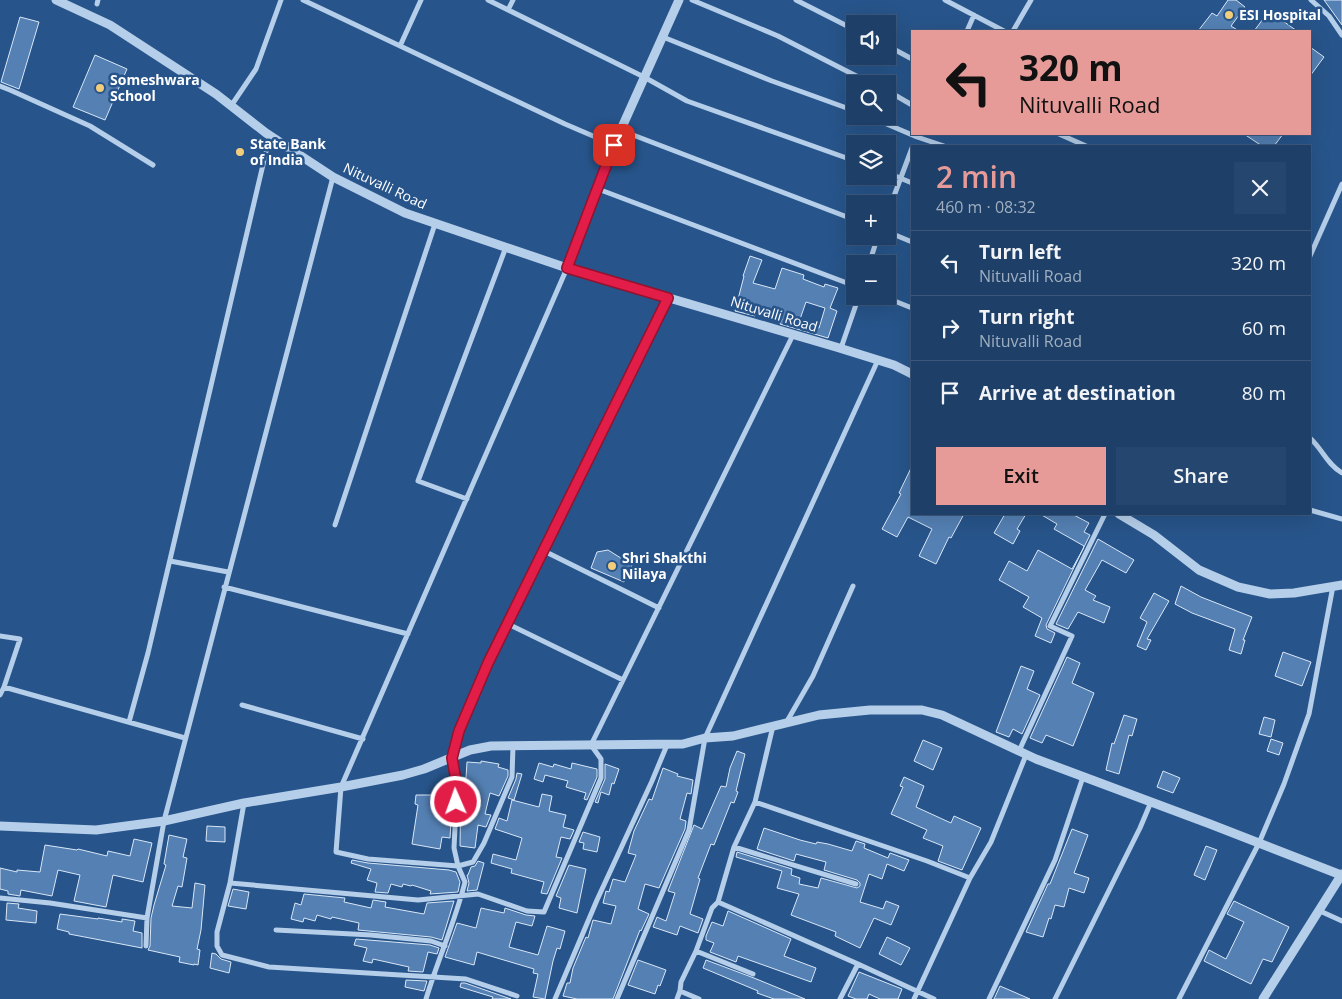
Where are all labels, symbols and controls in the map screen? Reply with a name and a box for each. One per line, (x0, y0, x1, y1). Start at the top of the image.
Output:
place label: ESI Hospital (1239, 5, 1321, 24)
marker: ESI Hospital (1223, 9, 1235, 21)
map controls (846, 15, 896, 305)
button: sound (846, 15, 896, 65)
text: 320 m (1019, 44, 1123, 91)
icon: left (936, 50, 1001, 115)
place label: Someshwara School (110, 70, 200, 105)
button: search (846, 75, 896, 125)
marker: Someshwara School (94, 82, 106, 94)
text: Nituvalli Road (1019, 89, 1161, 119)
pin (593, 124, 635, 166)
icon: arrive (600, 131, 628, 159)
place label: State Bank of India (250, 134, 326, 169)
button: layers (846, 135, 896, 185)
marker: State Bank of India (234, 146, 246, 158)
text: 2 min (936, 156, 1017, 197)
street label: Nituvalli Road (340, 158, 430, 213)
button: close (1234, 162, 1286, 214)
button: + (846, 195, 896, 245)
text: 460 m · 08:32 (936, 196, 1036, 218)
text: Turn left (979, 239, 1061, 265)
icon: left (936, 249, 964, 277)
text: 320 m (1231, 250, 1286, 276)
button: − (846, 255, 896, 305)
text: Nituvalli Road (979, 265, 1082, 287)
street label: Nituvalli Road (728, 291, 820, 336)
text: Turn right (979, 304, 1074, 330)
icon: right (936, 314, 964, 342)
text: 60 m (1242, 315, 1286, 341)
text: Nituvalli Road (979, 330, 1082, 352)
icon: arrive (936, 379, 964, 407)
text: Arrive at destination (979, 380, 1176, 406)
text: 80 m (1242, 380, 1286, 406)
button: Exit (936, 447, 1106, 505)
button: Share (1116, 447, 1286, 505)
place label: Shri Shakthi Nilaya (622, 548, 707, 583)
marker: Shri Shakthi Nilaya (606, 560, 618, 572)
position arrow (429, 775, 481, 827)

